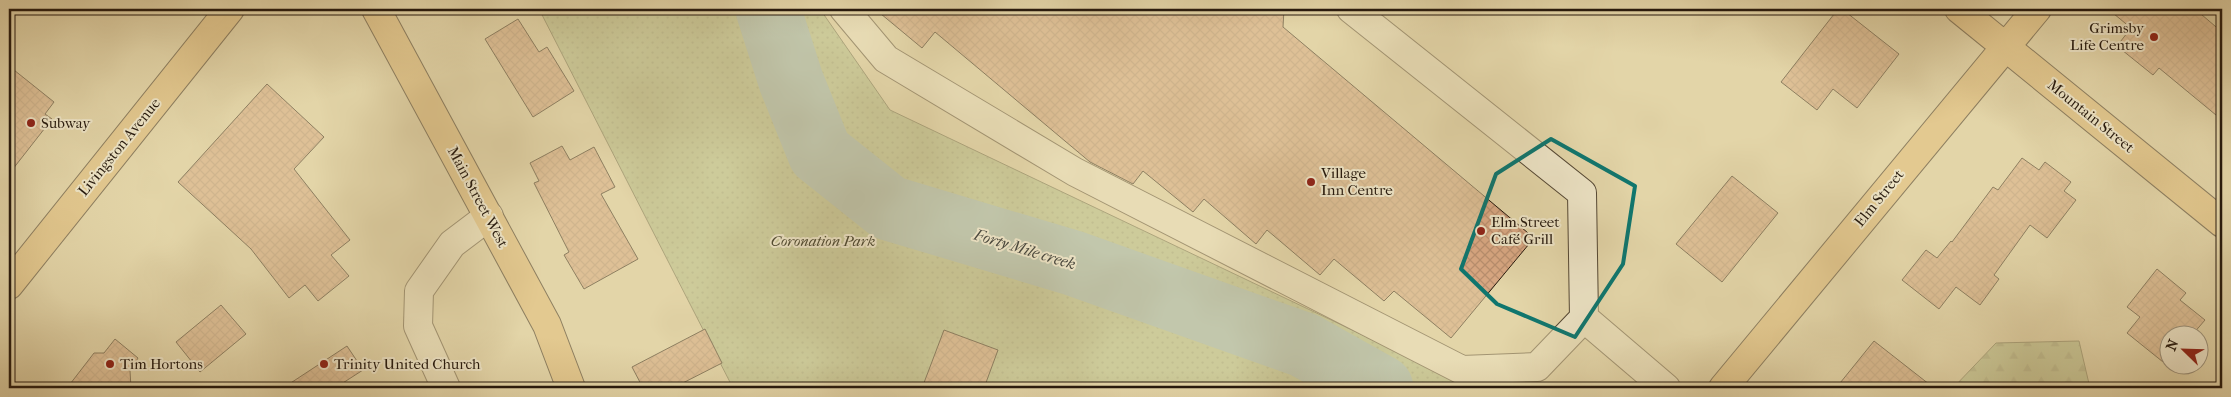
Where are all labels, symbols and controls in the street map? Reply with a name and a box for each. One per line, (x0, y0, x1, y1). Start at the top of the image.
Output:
place label: Grimsby Life Centre (2070, 19, 2145, 54)
marker: Grimsby Life Centre (2148, 31, 2160, 43)
street label: Mountain Street (2044, 76, 2138, 157)
street label: Livingston Avenue (74, 94, 164, 200)
place label: Subway (41, 114, 91, 132)
marker: Subway (25, 117, 37, 129)
street label: Main Street West (444, 143, 513, 251)
place label: Village Inn Centre (1320, 164, 1393, 199)
street label: Elm Street (1850, 165, 1908, 230)
marker: Village Inn Centre (1305, 176, 1317, 188)
place label: Elm Street Café Grill (1491, 213, 1560, 248)
water label: Forty Mile creek (971, 224, 1078, 273)
marker: Elm Street Café Grill (1475, 225, 1487, 237)
park label: Coronation Park (771, 232, 875, 250)
north arrow (2158, 324, 2208, 374)
text: N (2163, 337, 2183, 353)
place label: Tim Hortons (120, 355, 203, 373)
place label: Trinity United Church (334, 355, 481, 373)
marker: Tim Hortons (104, 358, 116, 370)
marker: Trinity United Church (318, 358, 330, 370)

